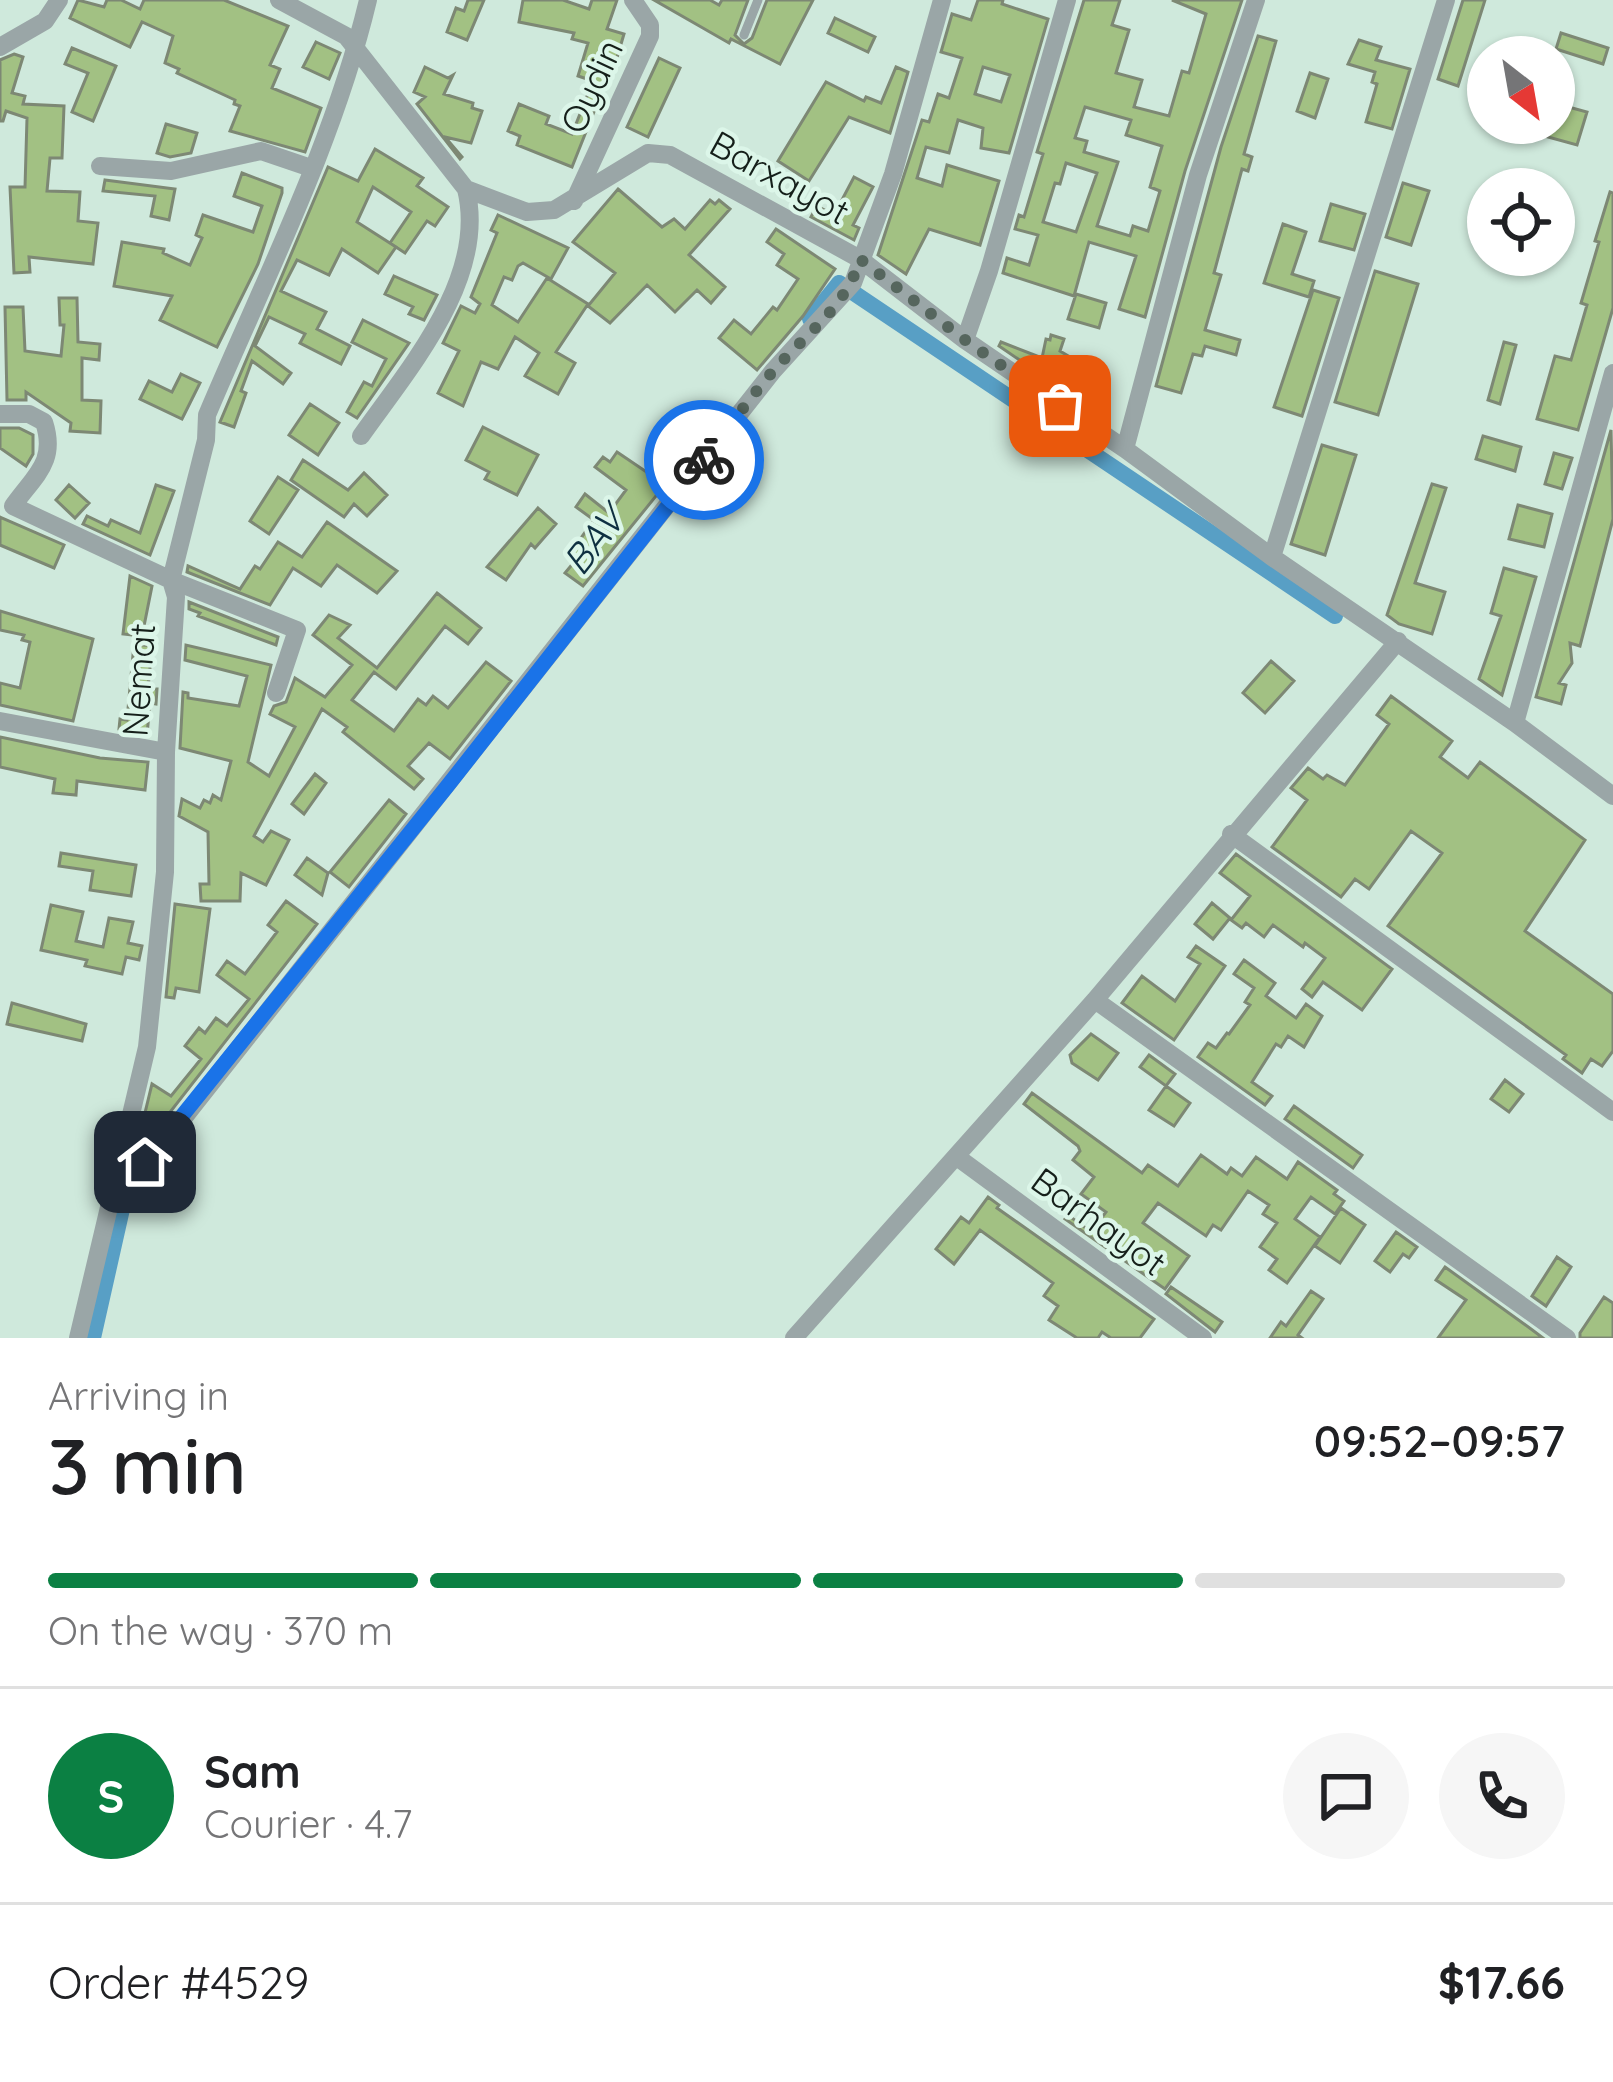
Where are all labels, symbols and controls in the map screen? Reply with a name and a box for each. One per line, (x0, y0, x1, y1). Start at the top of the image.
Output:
street label: Oydin (550, 32, 632, 140)
north arrow (1467, 36, 1575, 144)
map controls (1467, 36, 1575, 276)
street label: Barxayot (702, 120, 858, 234)
button: locate (1467, 168, 1575, 276)
pin (1009, 355, 1111, 457)
icon: bag (1027, 373, 1093, 439)
courier (644, 400, 764, 520)
icon: bike (671, 427, 737, 493)
water label: BAV (551, 491, 638, 584)
street label: Nemat (112, 622, 164, 738)
pin (94, 1111, 196, 1213)
icon: home (112, 1129, 178, 1195)
street label: Barhayot (1023, 1157, 1175, 1285)
text: Arriving in (48, 1371, 229, 1420)
text: 09:52–09:57 (1314, 1412, 1565, 1468)
text: 3 min (48, 1416, 247, 1514)
text: On the way · 370 m (48, 1606, 393, 1655)
button: chat (1283, 1733, 1409, 1859)
button: phone (1439, 1733, 1565, 1859)
text: Sam (204, 1743, 301, 1799)
text: S (98, 1768, 124, 1824)
text: Courier · 4.7 (204, 1799, 412, 1848)
text: Order #4529 (48, 1954, 309, 2010)
text: $17.66 (1438, 1954, 1565, 2010)

